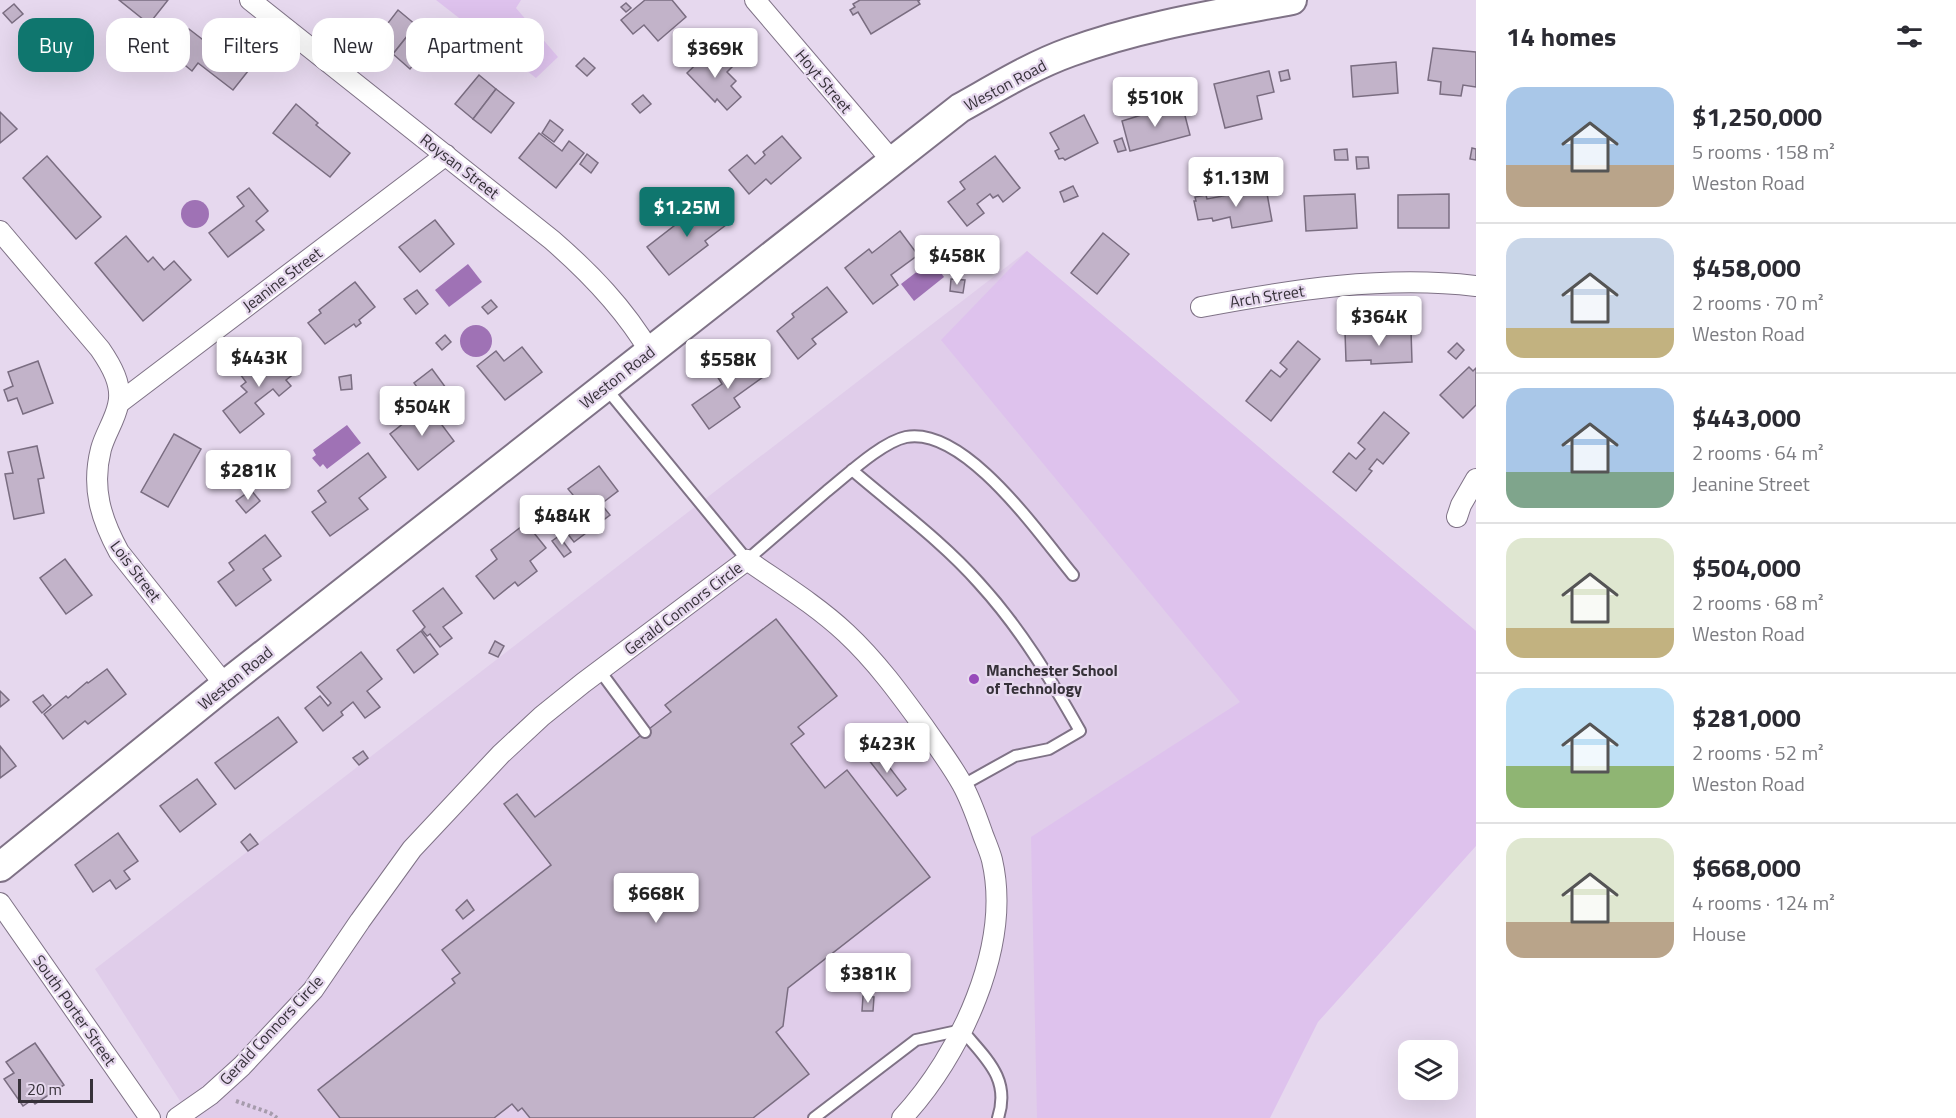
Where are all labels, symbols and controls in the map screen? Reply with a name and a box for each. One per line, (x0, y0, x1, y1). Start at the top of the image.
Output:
text: 14 homes (1506, 17, 1616, 56)
chip: Buy (18, 18, 94, 72)
chip: Rent (106, 18, 190, 72)
chip: Filters (202, 18, 300, 72)
chip: New (312, 18, 394, 72)
chip: Apartment (406, 18, 544, 72)
icon: filters (1893, 20, 1926, 53)
pin: $369K (673, 28, 757, 79)
text: $369K (687, 32, 743, 63)
street label: Hoyt Street (790, 44, 858, 119)
street label: Weston Road (960, 53, 1050, 117)
pin: $510K (1113, 77, 1197, 128)
text: $510K (1127, 81, 1183, 112)
text: $1,250,000 (1692, 97, 1822, 136)
icon: home (1554, 111, 1626, 183)
street label: Roysan Street (415, 127, 505, 205)
text: 5 rooms · 158 m² (1692, 136, 1835, 167)
pin: $1.13M (1187, 157, 1285, 208)
text: $1.13M (1202, 161, 1270, 192)
text: Weston Road (1692, 167, 1805, 198)
pin: $1.25M (638, 187, 736, 238)
text: $1.25M (653, 191, 721, 222)
pin: $458K (915, 235, 999, 286)
text: $458K (929, 239, 985, 270)
street label: Jeanine Street (237, 241, 327, 317)
text: $458,000 (1692, 248, 1801, 287)
icon: home (1554, 262, 1626, 334)
street label: Arch Street (1228, 278, 1306, 314)
text: 2 rooms · 70 m² (1692, 287, 1824, 318)
pin: $364K (1337, 296, 1421, 347)
text: $364K (1351, 300, 1407, 331)
text: Weston Road (1692, 318, 1805, 349)
pin: $443K (217, 337, 301, 388)
pin: $558K (686, 339, 770, 390)
street label: Weston Road (574, 340, 660, 414)
text: $443K (231, 341, 287, 372)
text: $558K (700, 343, 756, 374)
pin: $504K (380, 386, 464, 437)
text: $504K (394, 390, 450, 421)
text: $443,000 (1692, 398, 1801, 437)
icon: home (1554, 412, 1626, 484)
text: 2 rooms · 64 m² (1692, 437, 1824, 468)
pin: $281K (206, 450, 290, 501)
text: $281K (220, 454, 276, 485)
text: Jeanine Street (1692, 468, 1810, 499)
pin: $484K (520, 495, 604, 546)
text: $484K (534, 499, 590, 530)
street label: Lois Street (105, 535, 167, 607)
text: $504,000 (1692, 548, 1801, 587)
street label: Gerald Connors Circle (619, 555, 747, 661)
icon: home (1554, 562, 1626, 634)
text: 2 rooms · 68 m² (1692, 587, 1824, 618)
text: Weston Road (1692, 618, 1805, 649)
street label: Weston Road (192, 640, 278, 716)
place label: Manchester School of Technology (986, 658, 1118, 700)
marker: Manchester School of Technology (967, 672, 981, 686)
text: $281,000 (1692, 698, 1801, 737)
icon: home (1554, 712, 1626, 784)
pin: $423K (845, 723, 929, 774)
text: $423K (859, 727, 915, 758)
text: 2 rooms · 52 m² (1692, 737, 1824, 768)
text: Weston Road (1692, 768, 1805, 799)
text: $668,000 (1692, 848, 1801, 887)
icon: home (1554, 862, 1626, 934)
pin: $668K (614, 873, 698, 924)
text: $668K (628, 877, 684, 908)
text: 4 rooms · 124 m² (1692, 887, 1835, 918)
text: House (1692, 918, 1746, 949)
street label: South Porter Street (28, 950, 123, 1071)
pin: $381K (826, 953, 910, 1004)
text: $381K (840, 957, 896, 988)
street label: Gerald Connors Circle (214, 970, 328, 1090)
map controls (1398, 1040, 1458, 1100)
button: layers (1398, 1040, 1458, 1100)
scale bar (18, 1076, 93, 1104)
text: 20 m (27, 1077, 62, 1101)

